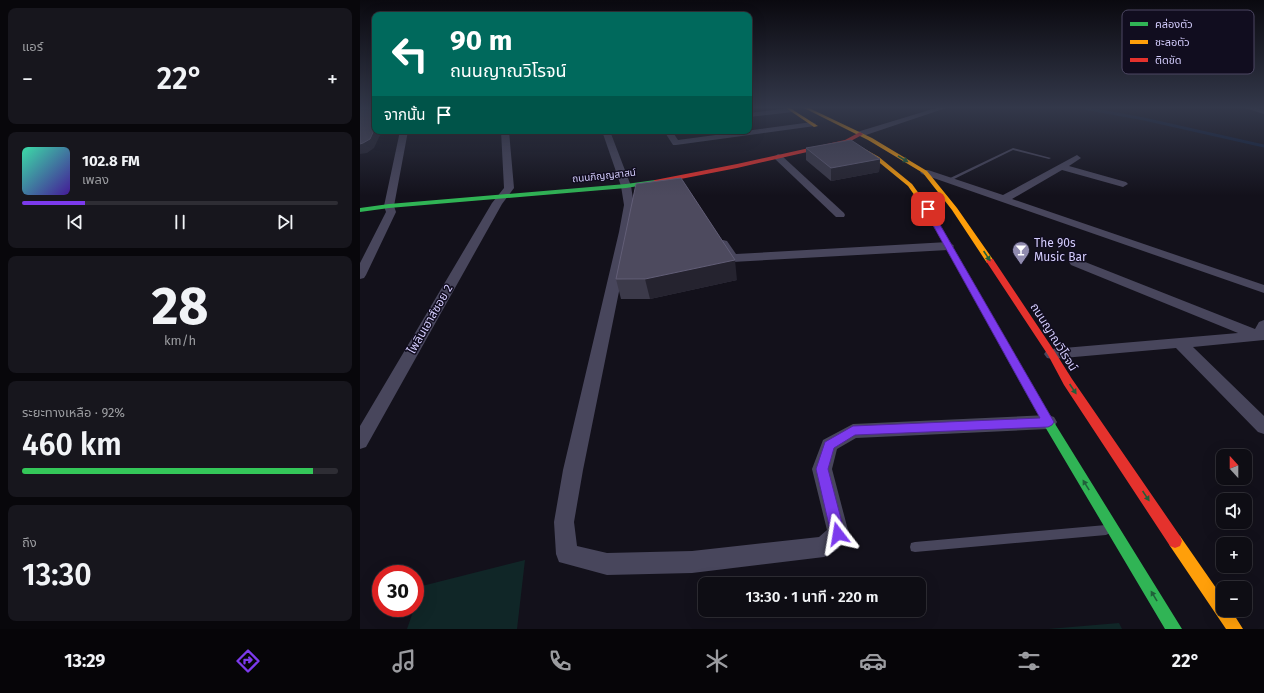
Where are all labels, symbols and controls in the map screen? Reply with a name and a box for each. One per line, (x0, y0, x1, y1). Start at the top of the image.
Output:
legend (1122, 10, 1254, 74)
text: คล่องตัว (1155, 18, 1193, 31)
text: 90 m (450, 24, 512, 57)
icon: left (384, 28, 436, 80)
text: ชะลอตัว (1155, 36, 1190, 49)
text: แอร์ (22, 39, 43, 54)
text: ติดขัด (1155, 54, 1182, 67)
text: ถนนญาณวิโรจน์ (450, 60, 567, 82)
text: 22° (157, 61, 203, 97)
text: − (22, 66, 33, 93)
text: + (327, 66, 338, 93)
icon: arrive (433, 104, 455, 126)
text: จากนั้น (384, 106, 425, 124)
text: 102.8 FM (82, 152, 140, 170)
one-way arrow (898, 155, 908, 163)
street label: ถนนภิญญสาสน์ (571, 167, 637, 185)
text: เพลง (82, 172, 109, 187)
pin (911, 192, 945, 226)
icon: arrive (917, 198, 939, 220)
icon: previous (64, 211, 86, 233)
icon: pause (169, 211, 191, 233)
icon: next (274, 211, 296, 233)
place label: The 90s Music Bar (1034, 236, 1087, 264)
bar icon: The 90s Music Bar (1011, 240, 1031, 265)
one-way arrow (983, 251, 991, 262)
text: 28 (151, 275, 209, 338)
street label: ไพลินเฮาส์ซอย 2 (404, 282, 456, 357)
street label: ถนนญาณวิโรจน์ (1027, 300, 1081, 374)
text: km/h (164, 333, 196, 348)
one-way arrow (1069, 384, 1077, 394)
text: ระยะทางเหลือ · 92% (22, 405, 125, 420)
text: 460 km (22, 427, 122, 463)
north arrow (1216, 449, 1252, 485)
map controls (1216, 449, 1252, 617)
one-way arrow (1083, 479, 1090, 491)
one-way arrow (1142, 491, 1150, 502)
button: sound (1216, 493, 1252, 529)
position arrow (817, 513, 859, 555)
text: ถึง (22, 535, 37, 550)
button: + (1216, 537, 1252, 573)
text: 13:30 (22, 557, 92, 593)
speed limit sign: 30 (372, 565, 424, 617)
button: − (1216, 581, 1252, 617)
text: 13:30 · 1 นาที · 220 m (746, 588, 878, 606)
one-way arrow (1150, 591, 1158, 601)
icon: directions (234, 647, 262, 675)
icon: music (390, 647, 418, 675)
icon: phone (546, 647, 574, 675)
icon: climate (703, 647, 731, 675)
icon: car (859, 647, 887, 675)
icon: filters (1015, 647, 1043, 675)
text: 13:29 (64, 650, 105, 672)
text: 22° (1172, 650, 1200, 672)

